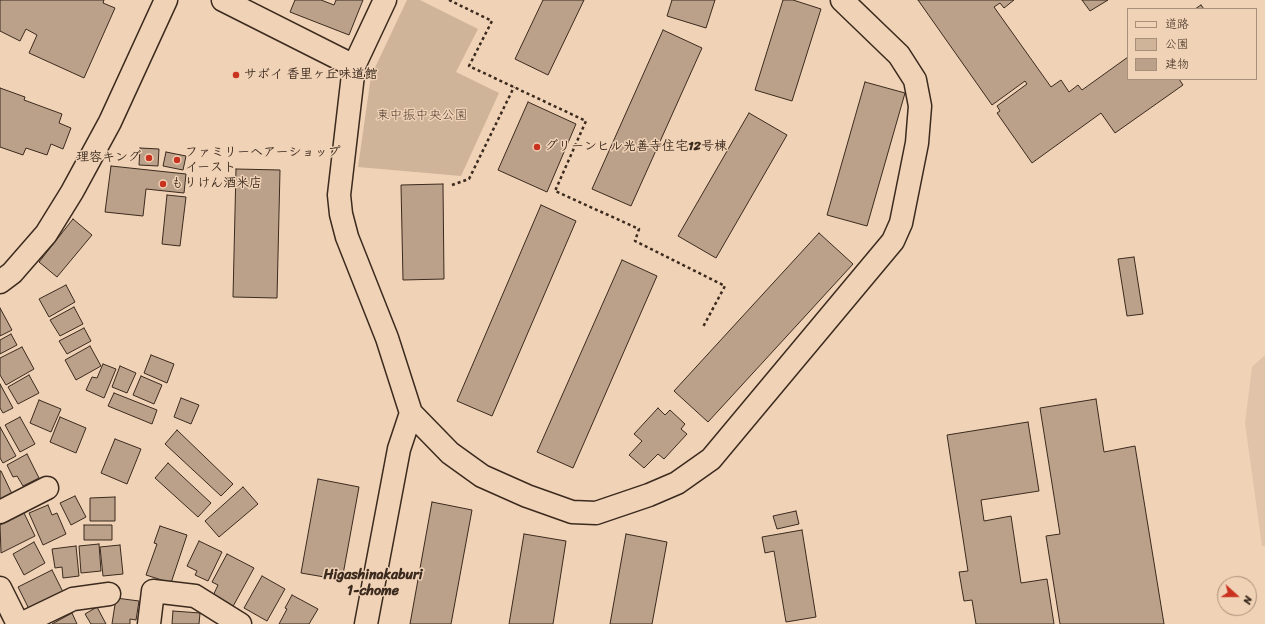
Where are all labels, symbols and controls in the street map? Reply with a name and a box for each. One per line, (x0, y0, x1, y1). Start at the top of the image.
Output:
legend (1127, 8, 1257, 80)
text: 道路 (1165, 13, 1189, 35)
text: 公園 (1165, 33, 1189, 55)
text: 建物 (1165, 53, 1189, 75)
place label: サボイ 香里ヶ丘味道館 (244, 67, 377, 83)
marker: サボイ 香里ヶ丘味道館 (231, 70, 241, 80)
park label: 東中振中央公園 (377, 108, 467, 124)
place label: グリーンヒル光善寺住宅12号棟 (545, 139, 727, 155)
marker: グリーンヒル光善寺住宅12号棟 (532, 142, 542, 152)
place label: ファミリーヘアーショップ イースト (185, 145, 340, 176)
place label: 理容キング (76, 150, 141, 166)
marker: 理容キング (144, 153, 154, 163)
marker: ファミリーヘアーショップ イースト (172, 155, 182, 165)
place label: もりけん酒米店 (171, 176, 262, 192)
marker: もりけん酒米店 (158, 179, 168, 189)
district label: Higashinakaburi 1-chome (323, 567, 423, 600)
north arrow (1217, 576, 1257, 616)
text: N (1238, 593, 1258, 607)

